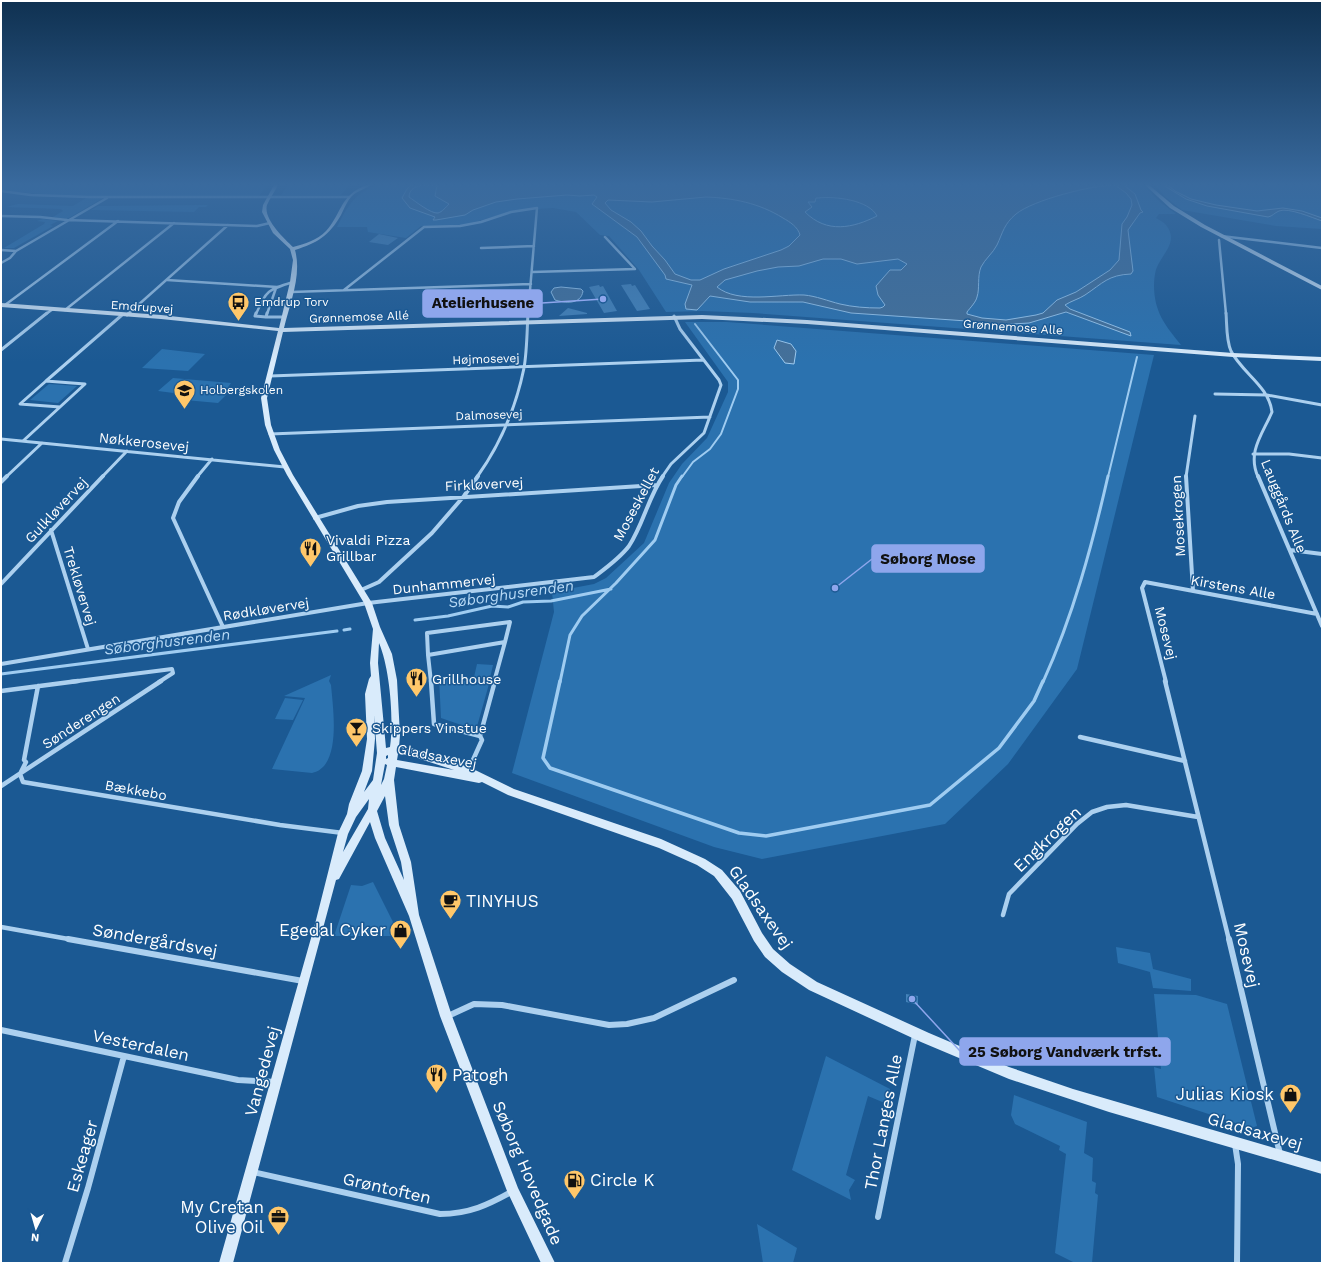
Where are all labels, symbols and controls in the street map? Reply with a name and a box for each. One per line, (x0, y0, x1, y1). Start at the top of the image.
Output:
bus stop icon: Emdrup Torv (226, 289, 252, 322)
callout: Atelierhusene (423, 290, 542, 317)
text: Atelierhusene (432, 294, 535, 312)
place label: Emdrup Torv (254, 295, 329, 309)
street label: Emdrupvej (110, 298, 174, 316)
street label: Grønnemose Allé (309, 308, 409, 326)
street label: Grønnemose Alle (963, 317, 1063, 337)
street label: Højmosevej (452, 351, 520, 367)
school or university icon: Holbergskolen (171, 377, 197, 410)
place label: Holbergskolen (200, 383, 283, 397)
street label: Dalmosevej (455, 407, 523, 423)
street label: Nøkkerosevej (98, 429, 190, 455)
street label: Lauggårds Alle (1258, 457, 1310, 555)
street label: Moseskellet (610, 464, 662, 544)
street label: Gulkløvervej (22, 474, 90, 546)
street label: Firkløvervej (444, 474, 524, 494)
street label: Mosekrogen (1168, 475, 1188, 557)
place label: Vivaldi Pizza Grillbar (326, 532, 411, 564)
restaurant icon: Vivaldi Pizza Grillbar (298, 535, 324, 568)
street label: Trekløvervej (60, 545, 100, 627)
callout: Søborg Mose (872, 545, 984, 572)
text: Søborg Mose (880, 550, 976, 568)
street label: Dunhammervej (392, 571, 496, 597)
street label: Kirstens Alle (1189, 572, 1277, 602)
water label: Søborghusrenden (447, 576, 575, 612)
street label: Rødkløvervej (222, 594, 310, 624)
street label: Mosevej (1152, 605, 1180, 661)
water label: Søborghusrenden (103, 625, 231, 659)
restaurant icon: Grillhouse (403, 666, 429, 699)
place label: Grillhouse (432, 671, 501, 687)
street label: Sønderengen (39, 690, 123, 752)
bar icon: Skippers Vinstue (343, 715, 369, 748)
place label: Skippers Vinstue (372, 720, 487, 736)
street label: Gladsaxevej (396, 740, 478, 772)
street label: Bækkebo (104, 777, 168, 803)
street label: Engkrogen (1009, 802, 1085, 876)
street label: Gladsaxevej (725, 861, 797, 953)
cafe icon: TINYHUS (437, 888, 463, 921)
place label: TINYHUS (466, 891, 539, 911)
shop icon: Egedal Cyker (388, 917, 414, 950)
street label: Søndergårdsvej (91, 919, 219, 961)
place label: Egedal Cyker (279, 920, 386, 940)
street label: Mosevej (1230, 920, 1264, 990)
street label: Vangedevej (240, 1024, 284, 1118)
street label: Vesterdalen (91, 1025, 191, 1065)
callout: 25 Søborg Vandværk trfst. (960, 1038, 1170, 1065)
text: 25 Søborg Vandværk trfst. (968, 1043, 1162, 1061)
street label: Thor Langes Alle (860, 1053, 906, 1191)
restaurant icon: Patogh (423, 1062, 449, 1095)
place label: Patogh (452, 1065, 509, 1085)
shop icon: Julias Kiosk (1277, 1081, 1303, 1114)
place label: Julias Kiosk (1175, 1084, 1274, 1104)
street label: Søborg Hovedgade (489, 1098, 567, 1248)
street label: Gladsaxevej (1205, 1108, 1305, 1154)
street label: Eskeager (62, 1117, 102, 1194)
fuel station icon: Circle K (561, 1167, 587, 1200)
street label: Grøntoften (341, 1168, 433, 1208)
place label: Circle K (590, 1170, 654, 1190)
place label: My Cretan Olive Oil (180, 1197, 265, 1237)
office icon: My Cretan Olive Oil (266, 1204, 292, 1237)
north arrow (16, 1208, 56, 1248)
text: N (31, 1231, 40, 1244)

